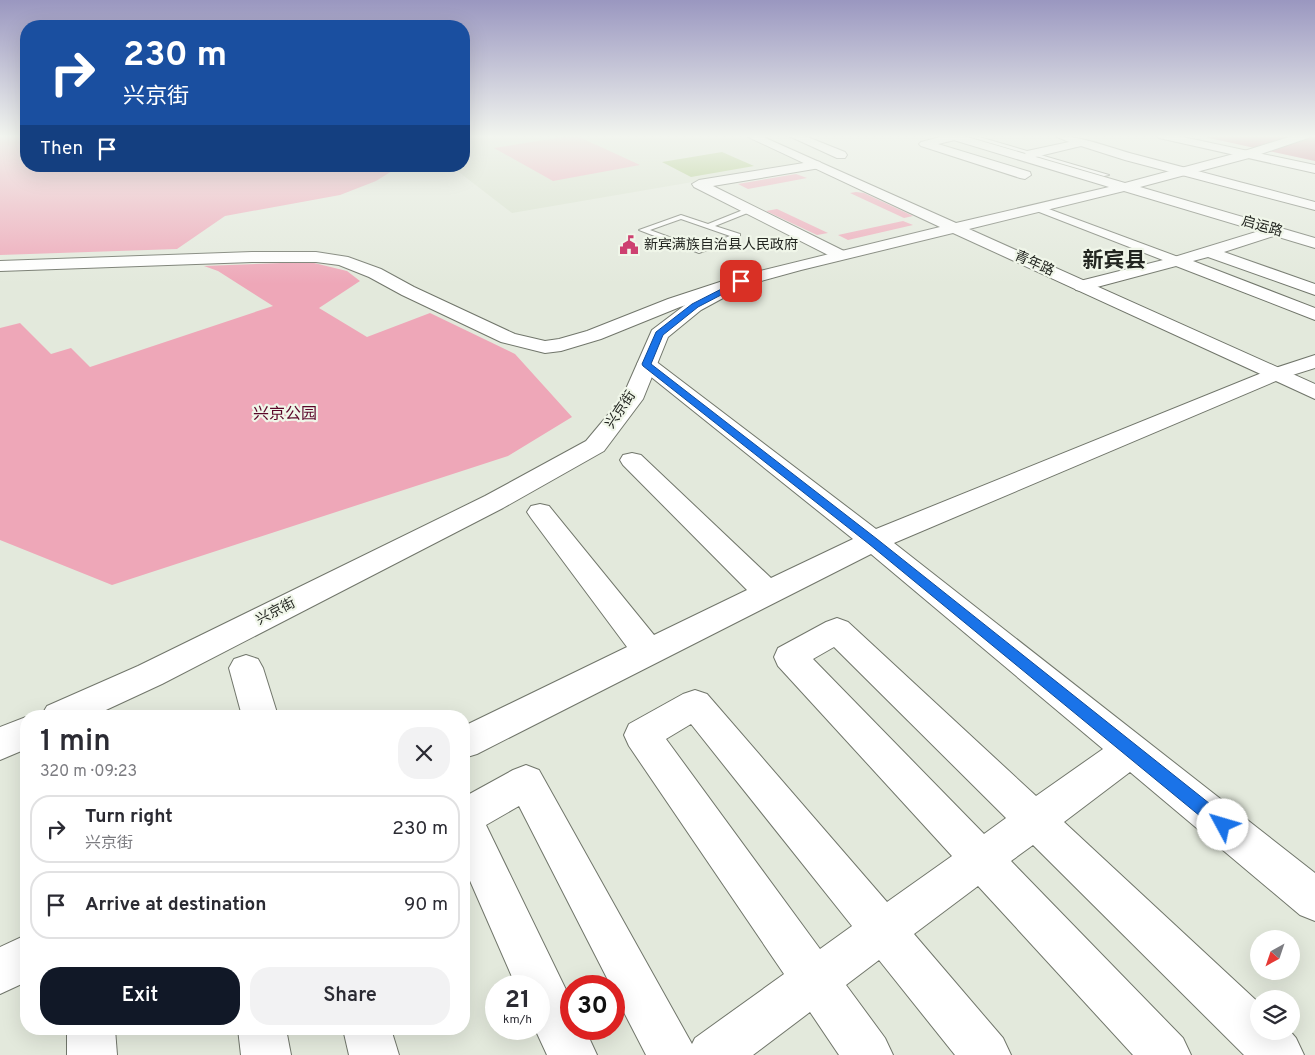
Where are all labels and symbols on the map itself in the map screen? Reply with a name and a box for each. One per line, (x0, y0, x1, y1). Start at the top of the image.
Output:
street label: 启运路 (1239, 213, 1285, 241)
public building icon: 新宾满族自治县人民政府 (618, 234, 640, 256)
place label: 新宾满族自治县人民政府 (644, 237, 798, 254)
street label: 青年路 (1011, 248, 1057, 280)
district label: 新宾县 (1083, 248, 1146, 275)
pin (720, 260, 762, 302)
street label: 兴京街 (602, 388, 640, 432)
park label: 兴京公园 (253, 405, 317, 425)
street label: 兴京街 (253, 595, 299, 629)
position arrow (1196, 798, 1248, 850)
north arrow (1250, 930, 1300, 980)
speed limit sign: 30 (560, 975, 625, 1040)

